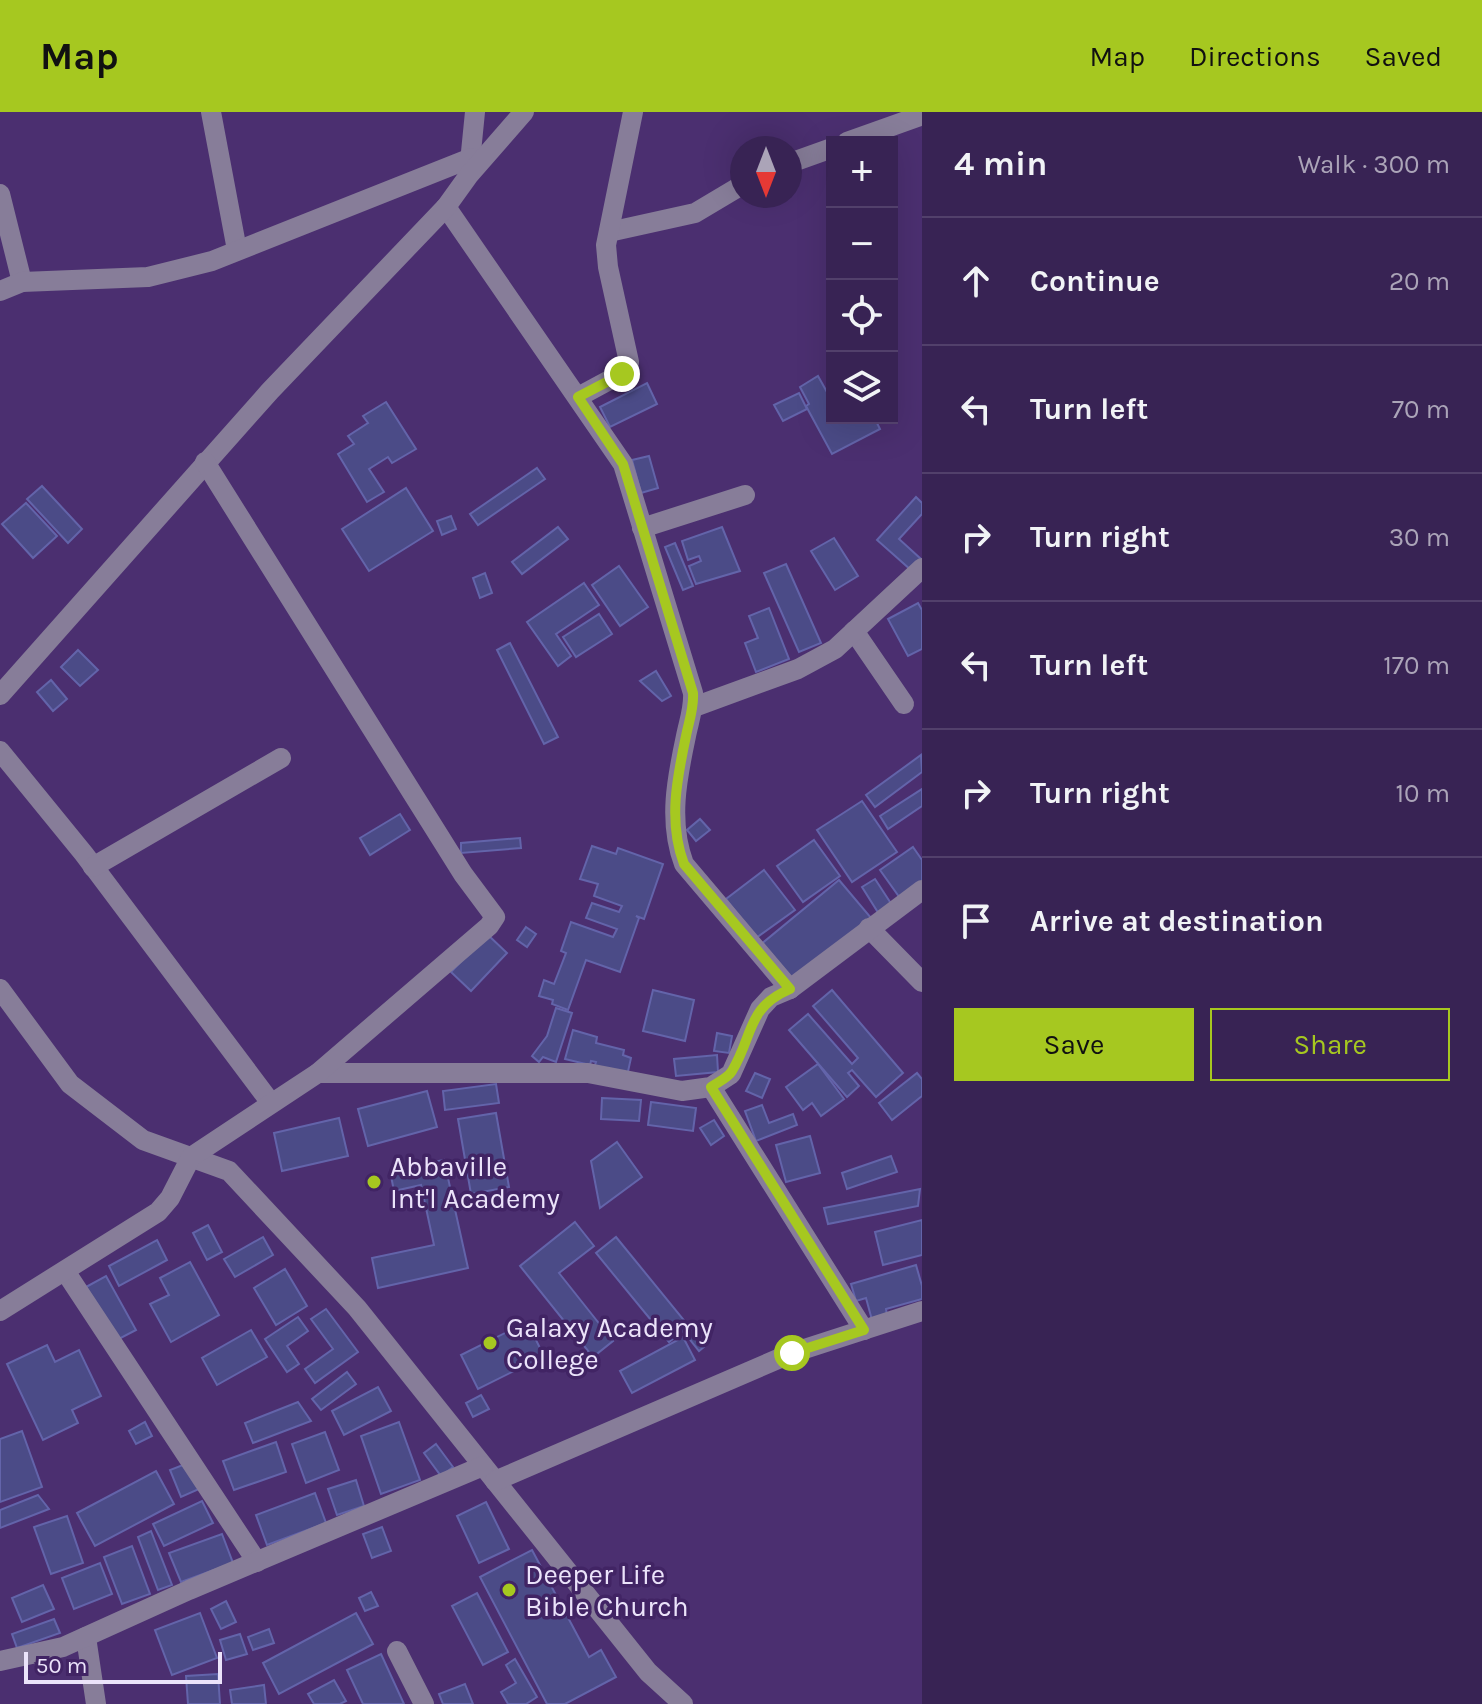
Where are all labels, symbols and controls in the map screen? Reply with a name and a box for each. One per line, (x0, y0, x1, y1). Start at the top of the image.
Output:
text: Map (40, 34, 119, 79)
text: Map (1090, 40, 1145, 73)
text: Directions (1189, 40, 1321, 73)
text: Saved (1365, 40, 1442, 73)
north arrow (730, 136, 802, 208)
map controls (826, 136, 898, 424)
button: + (826, 136, 898, 208)
text: 4 min (954, 144, 1047, 184)
text: Walk · 300 m (1298, 149, 1450, 180)
button: − (826, 208, 898, 280)
icon: ahead (954, 259, 998, 303)
text: Continue (1030, 263, 1160, 299)
text: 20 m (1389, 266, 1450, 297)
button: locate (826, 280, 898, 352)
button: layers (826, 352, 898, 424)
route end (604, 356, 640, 392)
icon: left (954, 387, 998, 431)
text: Turn left (1030, 391, 1148, 427)
text: 70 m (1392, 394, 1450, 425)
icon: right (954, 515, 998, 559)
text: Turn right (1030, 519, 1170, 555)
text: 30 m (1389, 522, 1450, 553)
icon: left (954, 643, 998, 687)
text: Turn left (1030, 647, 1148, 683)
text: 170 m (1383, 650, 1450, 681)
icon: right (954, 771, 998, 815)
text: Turn right (1030, 775, 1170, 811)
text: 10 m (1395, 778, 1450, 809)
icon: arrive (954, 899, 998, 943)
text: Arrive at destination (1030, 903, 1324, 939)
button: Save (954, 1008, 1194, 1081)
button: Share (1210, 1008, 1450, 1081)
place label: Abbaville Int'l Academy (390, 1150, 560, 1215)
marker: Abbaville Int'l Academy (365, 1173, 383, 1191)
place label: Galaxy Academy College (506, 1311, 713, 1376)
marker: Galaxy Academy College (481, 1334, 499, 1352)
route start (774, 1335, 810, 1371)
place label: Deeper Life Bible Church (525, 1558, 689, 1623)
marker: Deeper Life Bible Church (500, 1581, 518, 1599)
scale bar (24, 1648, 222, 1684)
text: 50 m (36, 1653, 87, 1679)

